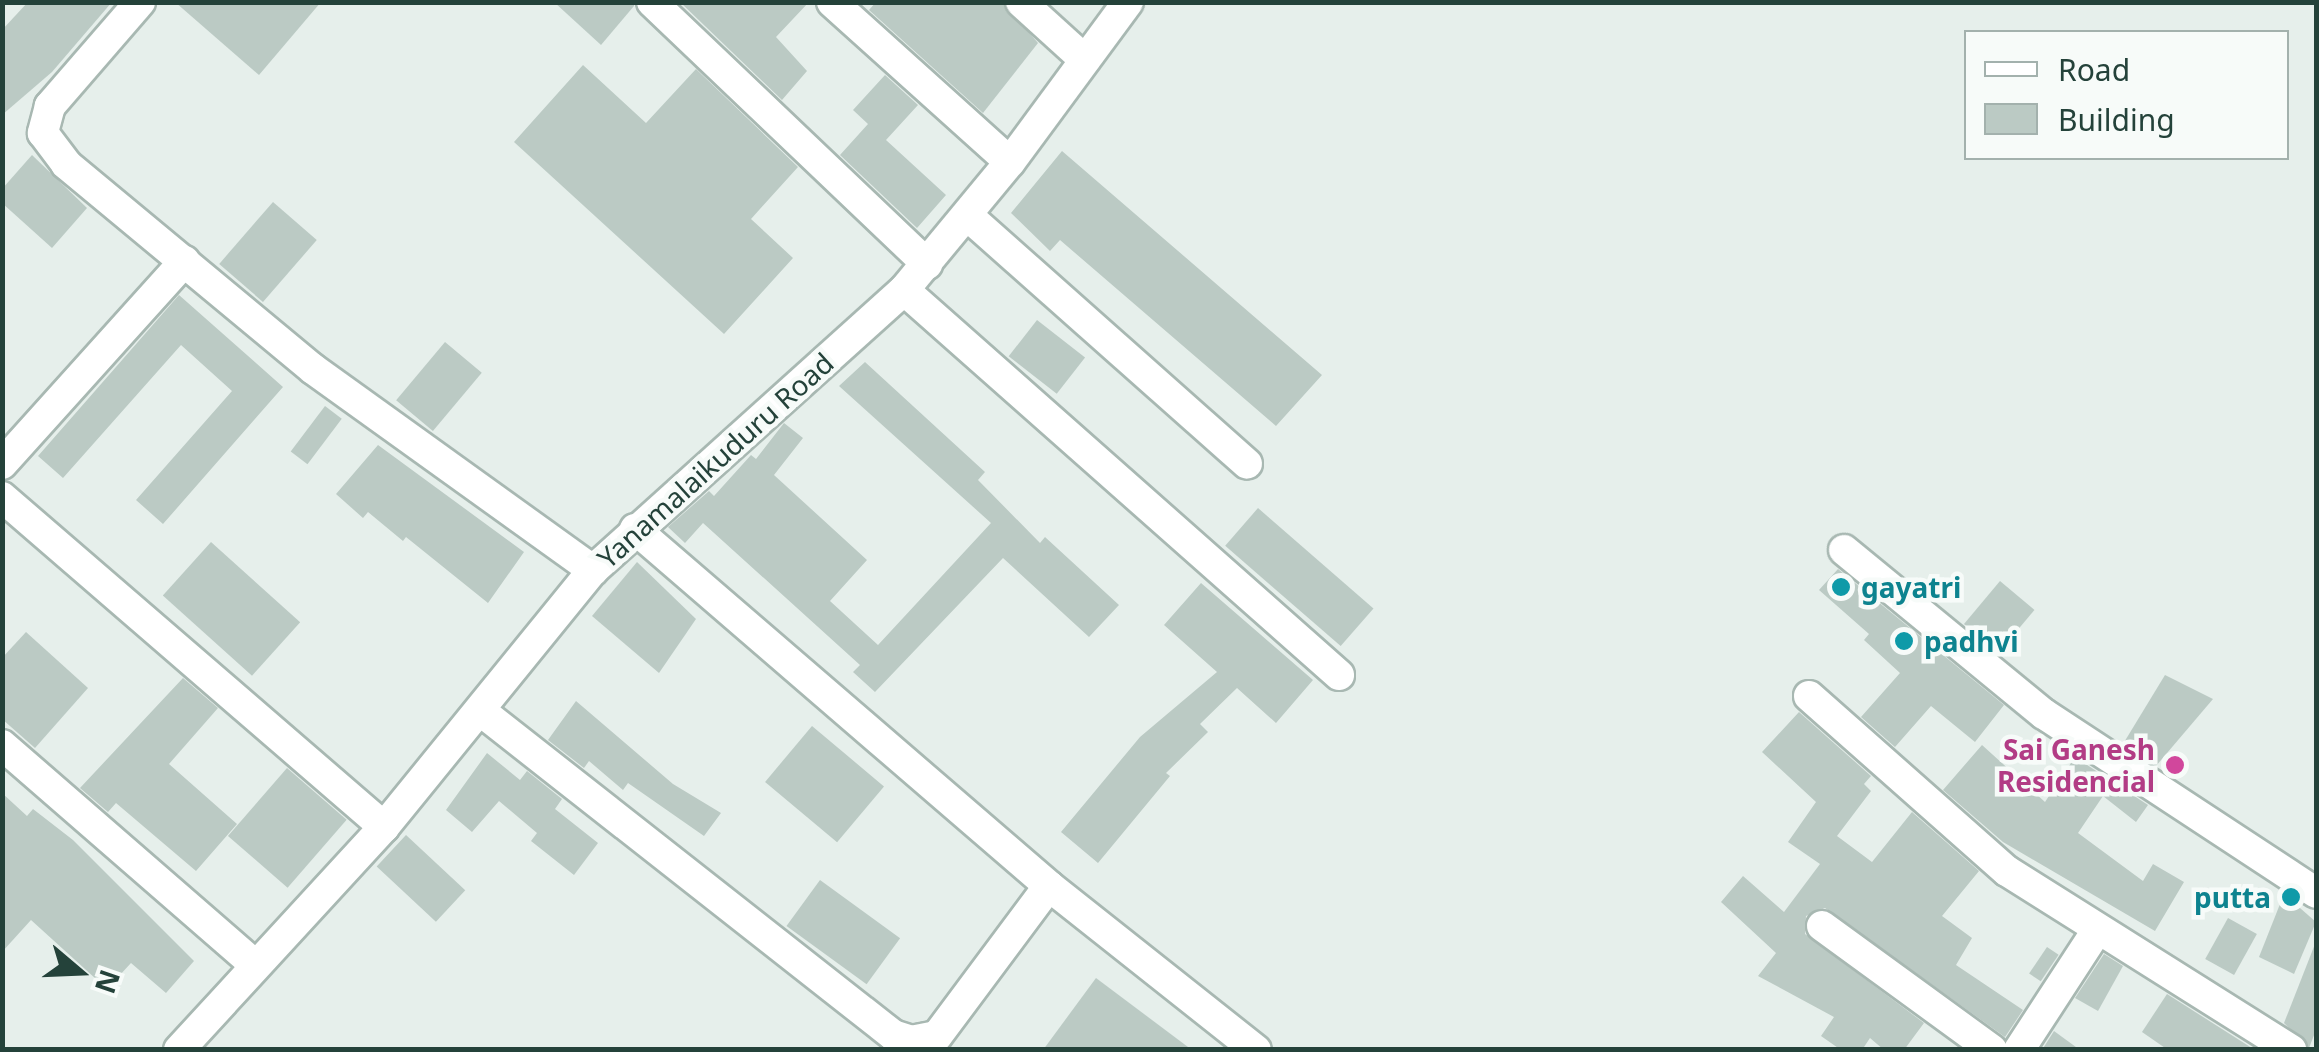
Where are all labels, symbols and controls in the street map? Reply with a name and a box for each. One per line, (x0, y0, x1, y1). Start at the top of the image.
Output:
legend (1964, 30, 2289, 160)
text: Road (2058, 49, 2130, 90)
text: Building (2058, 99, 2175, 140)
street label: Yanamalaikuduru Road (590, 345, 840, 575)
place label: gayatri (1861, 570, 1961, 604)
marker: gayatri (1830, 576, 1852, 598)
place label: padhvi (1924, 624, 2019, 658)
marker: padhvi (1893, 630, 1915, 652)
place label: Sai Ganesh Residencial (1997, 732, 2155, 798)
marker: Sai Ganesh Residencial (2164, 754, 2186, 776)
place label: putta (2194, 880, 2271, 914)
marker: putta (2280, 886, 2302, 908)
north arrow (30, 922, 130, 1022)
text: N (87, 965, 130, 999)

